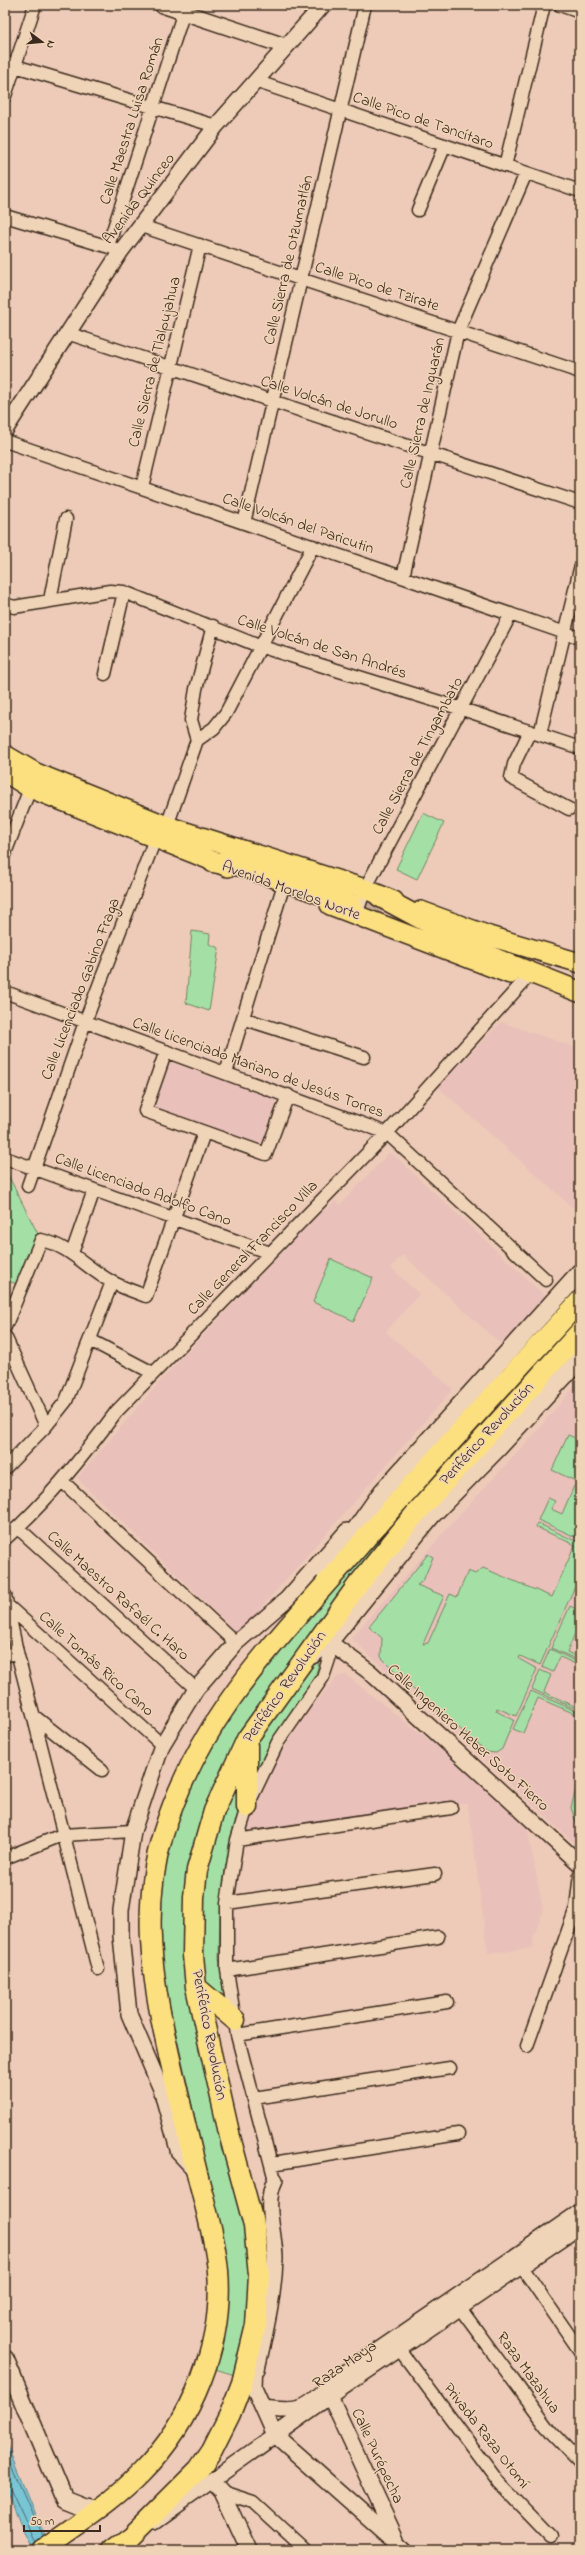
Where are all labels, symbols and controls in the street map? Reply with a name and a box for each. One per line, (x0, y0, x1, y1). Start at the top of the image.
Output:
north arrow (22, 22, 62, 62)
street label: Calle Maestra Luisa Román (94, 34, 170, 208)
text: N (42, 39, 59, 50)
street label: Calle Pico de Tancítaro (349, 86, 497, 156)
street label: Avenida Quinceo (97, 148, 181, 250)
street label: Calle Sierra de Otzumatlán (258, 173, 320, 347)
street label: Calle Pico de Tzirate (312, 256, 443, 319)
street label: Calle Sierra de Tlalpujahua (122, 274, 188, 450)
street label: Calle Sierra de Inguarán (394, 335, 452, 491)
street label: Calle Volcán de Jorullo (257, 369, 401, 437)
street label: Calle Volcán del Paricutin (219, 487, 377, 561)
street label: Calle Volcán de San Andrés (234, 608, 410, 686)
street label: Calle Sierra de Tingambato (366, 673, 470, 839)
street label: Avenida Morelos Norte (218, 855, 364, 928)
street label: Calle Licenciado Gabino Fraga (35, 894, 127, 1084)
street label: Calle Licenciado Mariano de Jesús Torres (129, 1011, 387, 1125)
street label: Calle Licenciado Adolfo Cano (51, 1147, 235, 1233)
street label: Calle General Francisco Villa (182, 1175, 324, 1321)
street label: Periférico Revolución (434, 1377, 540, 1491)
street label: Calle Maestro Rafaél C. Haro (41, 1525, 195, 1667)
street label: Calle Tomás Rico Cano (33, 1605, 159, 1723)
street label: Periférico Revolución (237, 1626, 333, 1748)
street label: Calle Ingeniero Heber Soto Fierro (381, 1658, 555, 1818)
street label: Periférico Revolución (185, 1968, 233, 2102)
street label: Raza Mazahua (490, 2327, 566, 2419)
street label: Raza Maya (308, 2335, 382, 2395)
street label: Privada Raza Otomí (437, 2378, 535, 2494)
street label: Calle Purépecha (344, 2404, 410, 2508)
scale bar (24, 2507, 100, 2533)
text: 50 m (30, 2513, 54, 2531)

